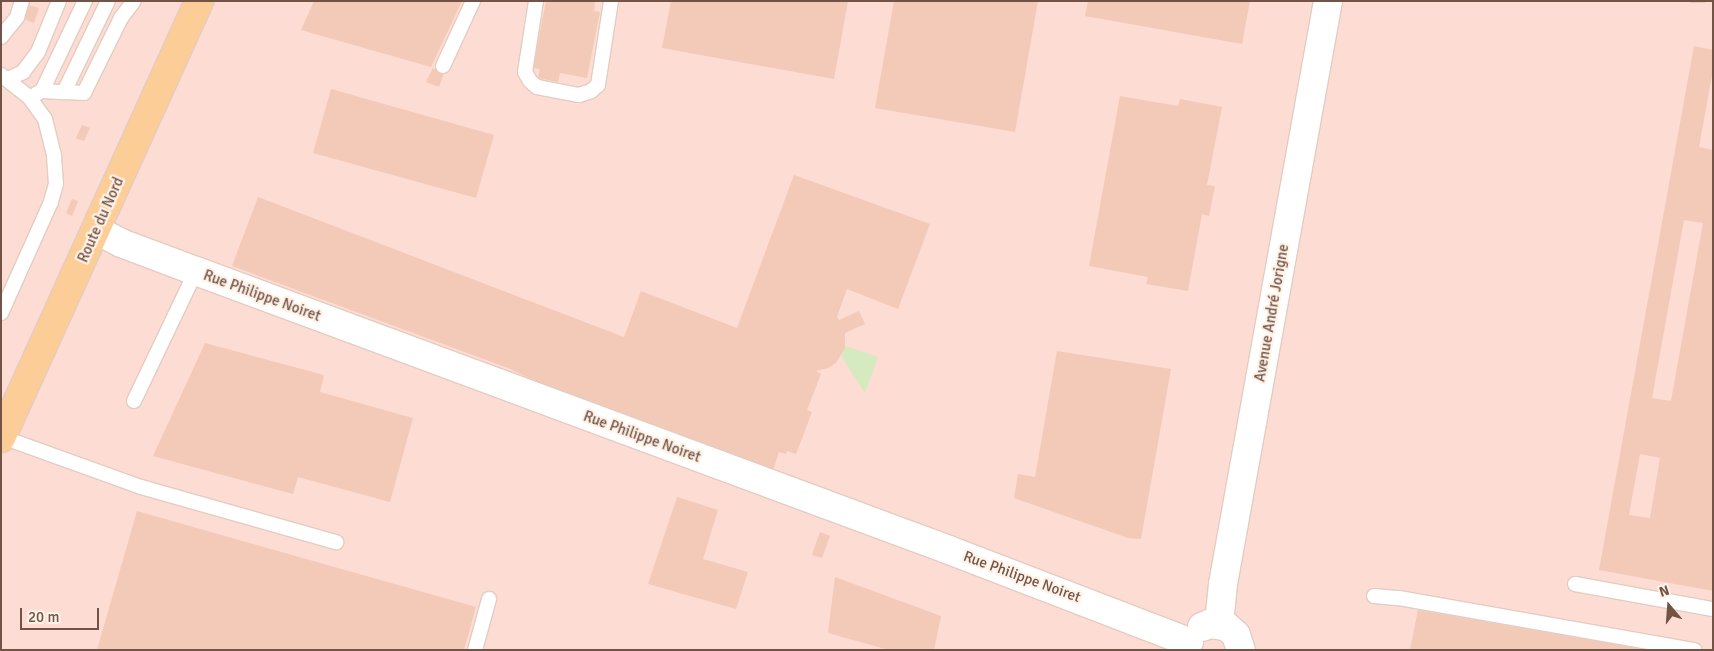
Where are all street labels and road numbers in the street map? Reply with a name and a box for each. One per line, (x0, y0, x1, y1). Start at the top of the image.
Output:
street label: Route du Nord (74, 175, 128, 265)
street label: Avenue André Jorigne (1251, 243, 1293, 383)
street label: Rue Philippe Noiret (201, 266, 323, 326)
street label: Rue Philippe Noiret (581, 407, 703, 467)
street label: Rue Philippe Noiret (961, 547, 1083, 607)

